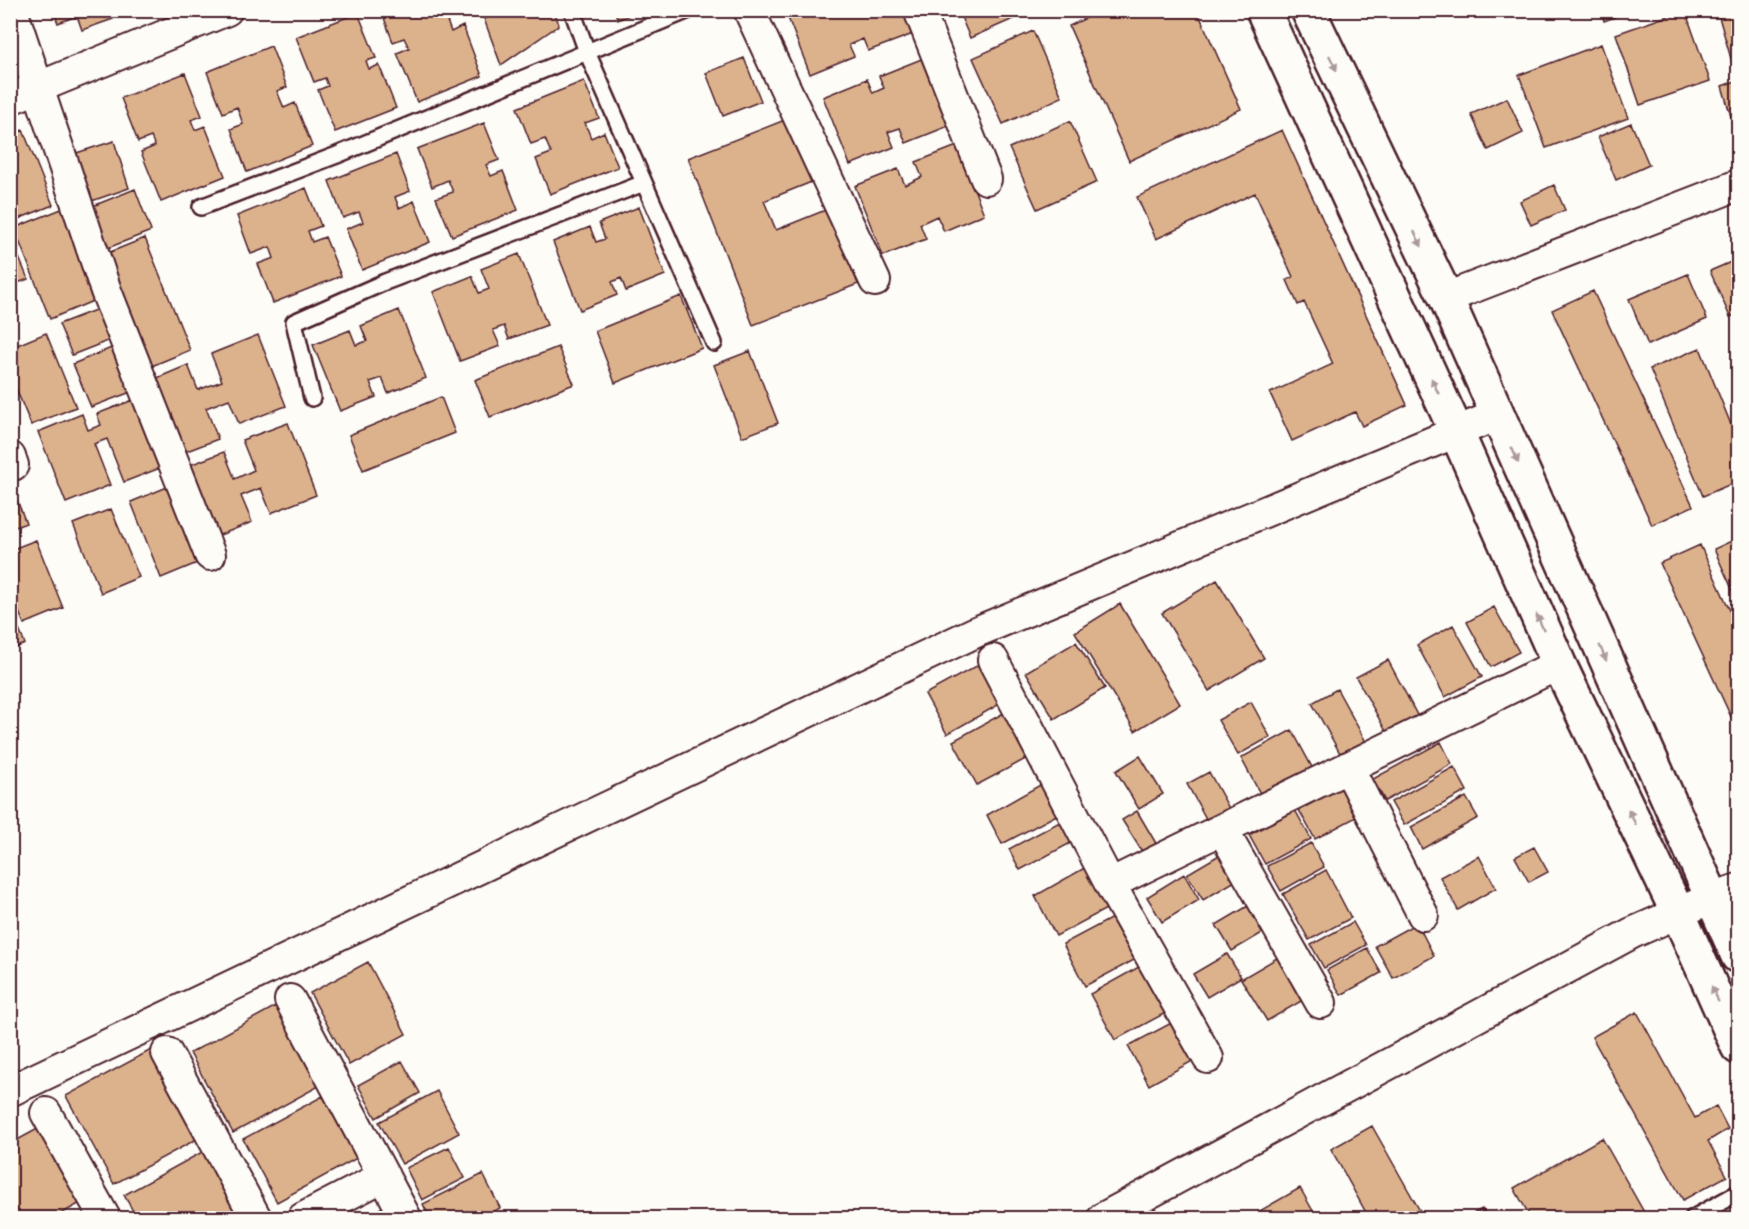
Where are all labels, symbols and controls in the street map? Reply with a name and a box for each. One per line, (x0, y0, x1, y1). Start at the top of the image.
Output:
one-way arrow (1329, 55, 1338, 72)
one-way arrow (1413, 231, 1422, 248)
one-way arrow (1431, 378, 1440, 395)
one-way arrow (1510, 447, 1519, 464)
one-way arrow (1535, 612, 1545, 630)
one-way arrow (1598, 644, 1607, 661)
one-way arrow (1628, 809, 1637, 826)
one-way arrow (1709, 985, 1719, 1003)

